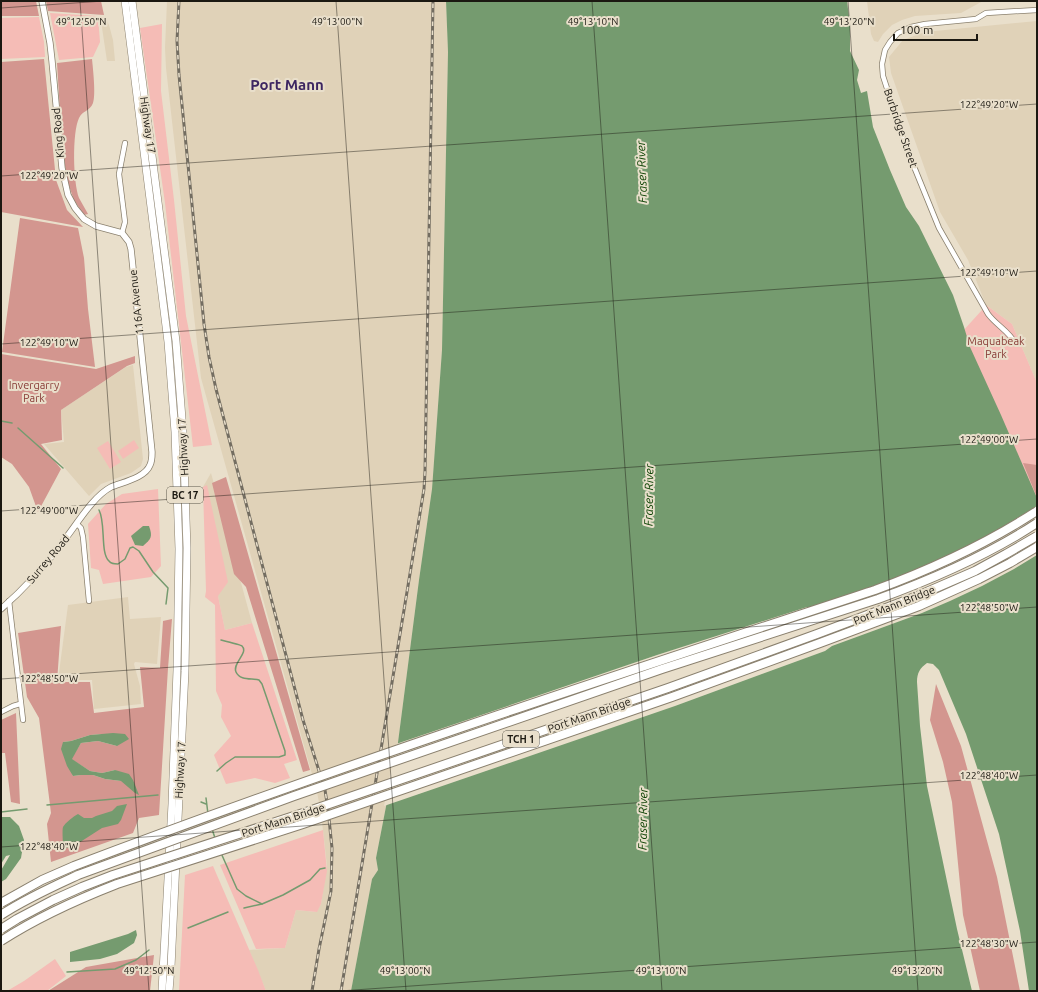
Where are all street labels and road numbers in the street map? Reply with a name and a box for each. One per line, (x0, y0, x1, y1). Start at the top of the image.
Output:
street label: Burbridge Street (882, 87, 920, 170)
street label: Highway 17 (138, 96, 158, 154)
street label: King Road (50, 108, 66, 158)
street label: 116A Avenue (127, 269, 145, 335)
street label: Highway 17 (176, 418, 190, 476)
road number: BC 17 (167, 487, 203, 503)
street label: Surrey Road (24, 532, 72, 586)
street label: Port Mann Bridge (851, 583, 937, 627)
street label: Port Mann Bridge (546, 695, 632, 735)
road number: TCH 1 (503, 731, 539, 747)
street label: Highway 17 (173, 741, 187, 799)
street label: Port Mann Bridge (240, 801, 326, 839)

